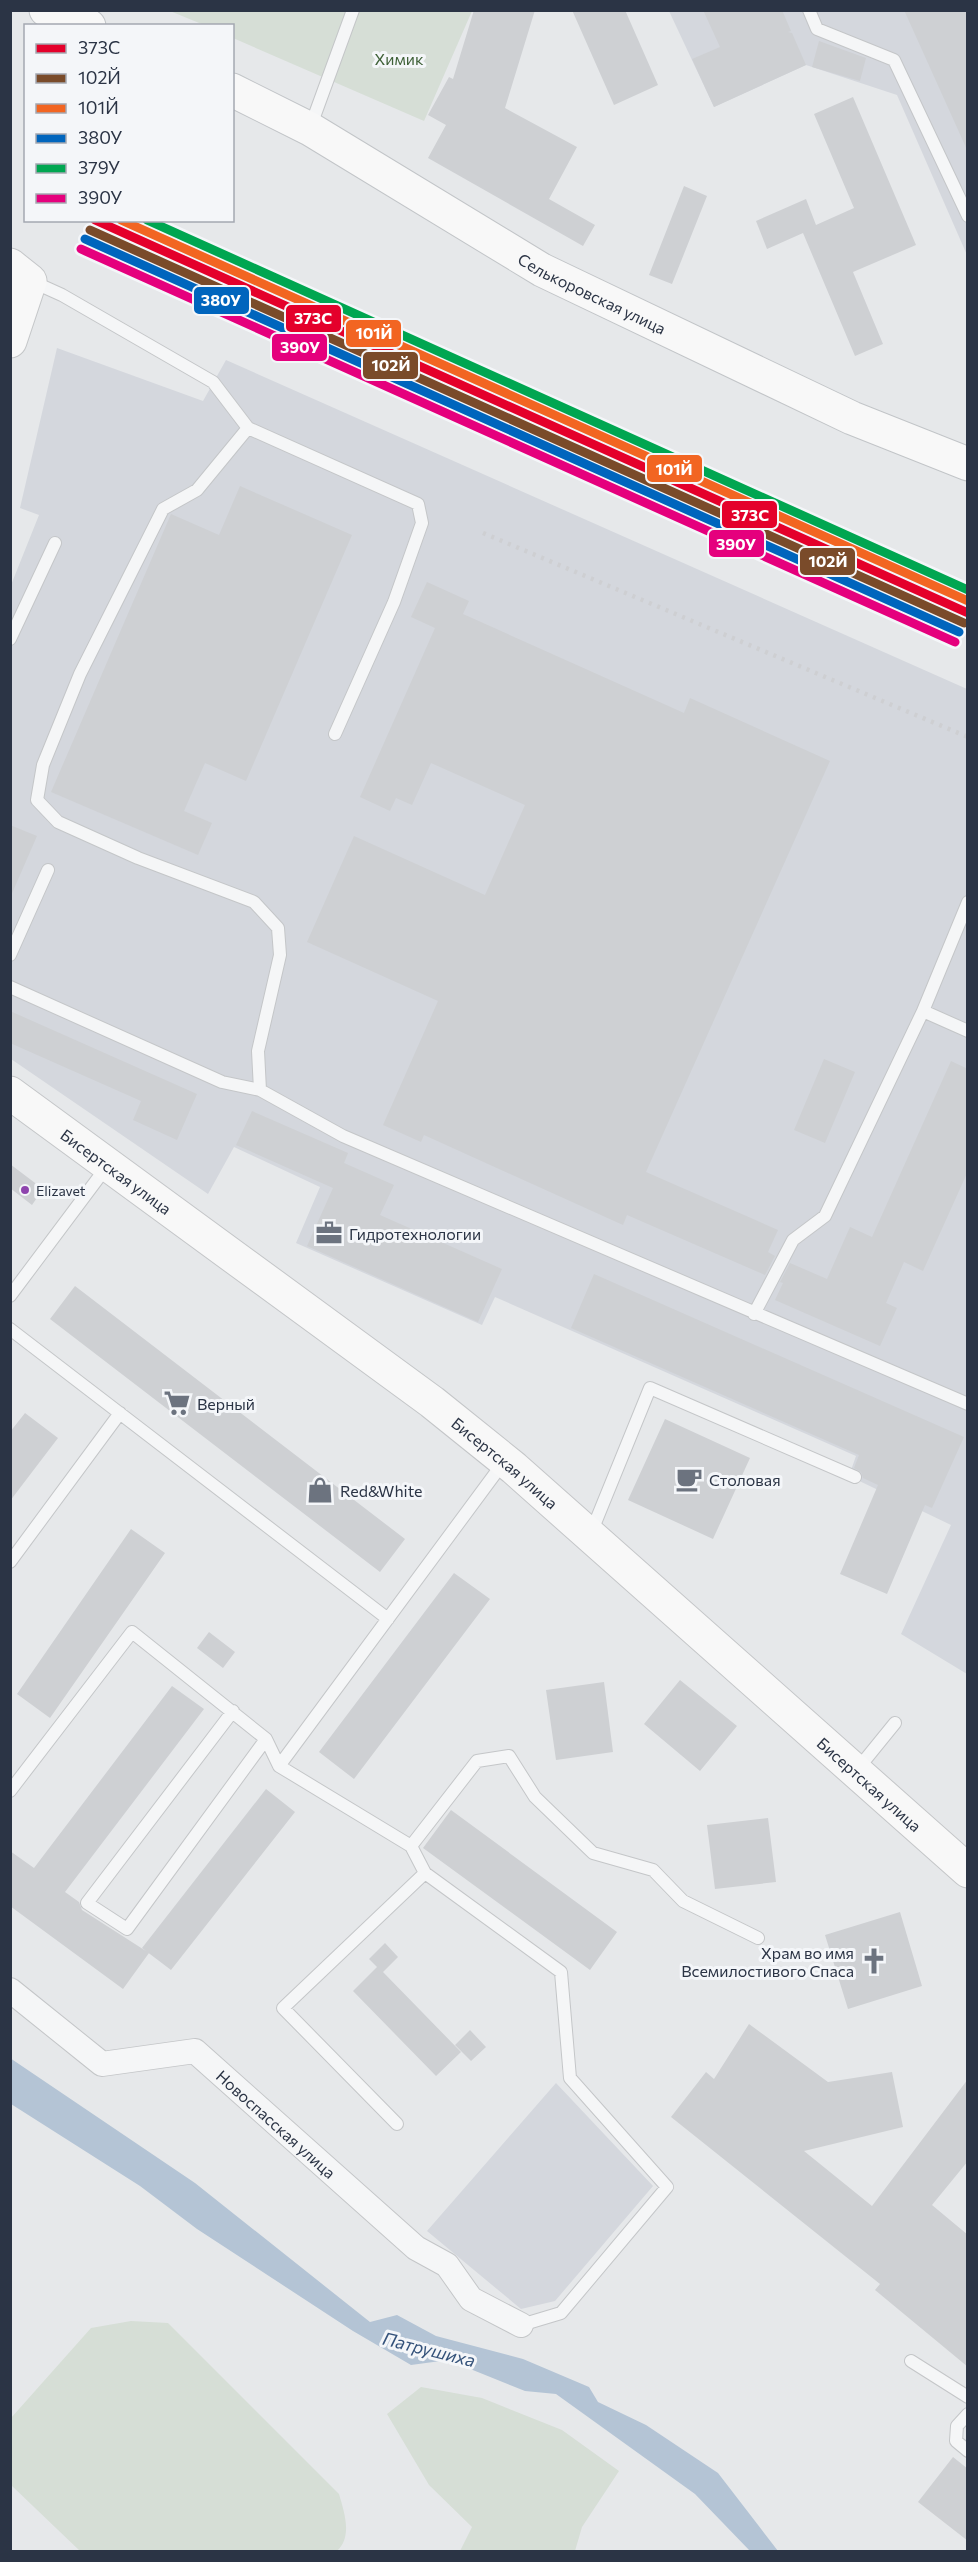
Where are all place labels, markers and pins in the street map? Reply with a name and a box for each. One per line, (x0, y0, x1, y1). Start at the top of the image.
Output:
place label: Elizavet (36, 1182, 86, 1199)
marker: Elizavet (19, 1184, 31, 1196)
office icon: Гидротехнологии (314, 1218, 344, 1248)
place label: Гидротехнологии (349, 1224, 481, 1243)
supermarket icon: Верный (162, 1388, 192, 1418)
place label: Верный (197, 1394, 255, 1413)
cafe icon: Столовая (674, 1464, 704, 1494)
place label: Столовая (709, 1470, 781, 1489)
shop icon: Red&White (305, 1475, 335, 1505)
place label: Red&White (340, 1481, 423, 1500)
place label: Храм во имя Всемилостивого Спаса (681, 1943, 854, 1980)
church icon: Храм во имя Всемилостивого Спаса (859, 1946, 889, 1976)

